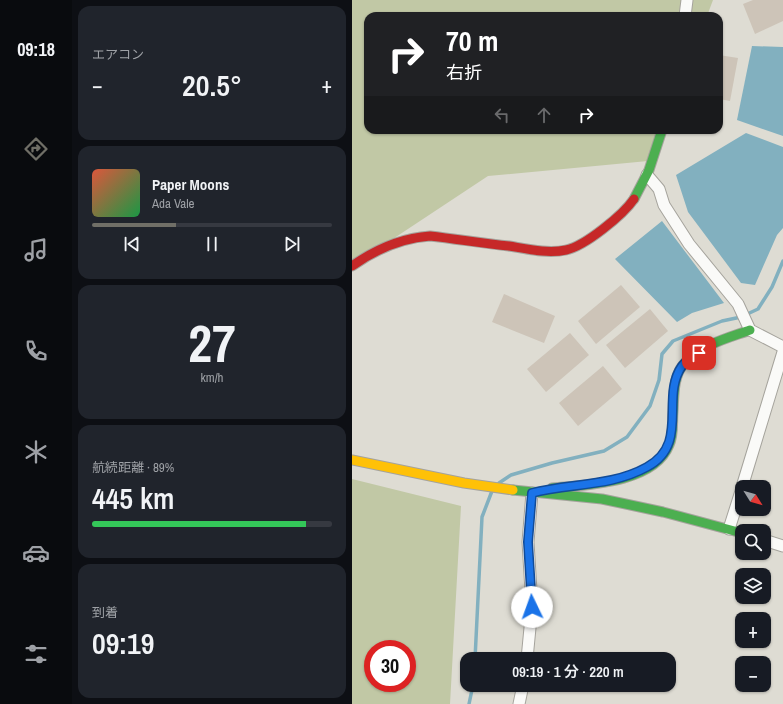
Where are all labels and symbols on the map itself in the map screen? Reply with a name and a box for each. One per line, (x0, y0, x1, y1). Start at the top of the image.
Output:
pin (682, 336, 716, 370)
north arrow (735, 480, 771, 516)
position arrow (511, 586, 553, 628)
speed limit sign: 30 (364, 640, 416, 692)

